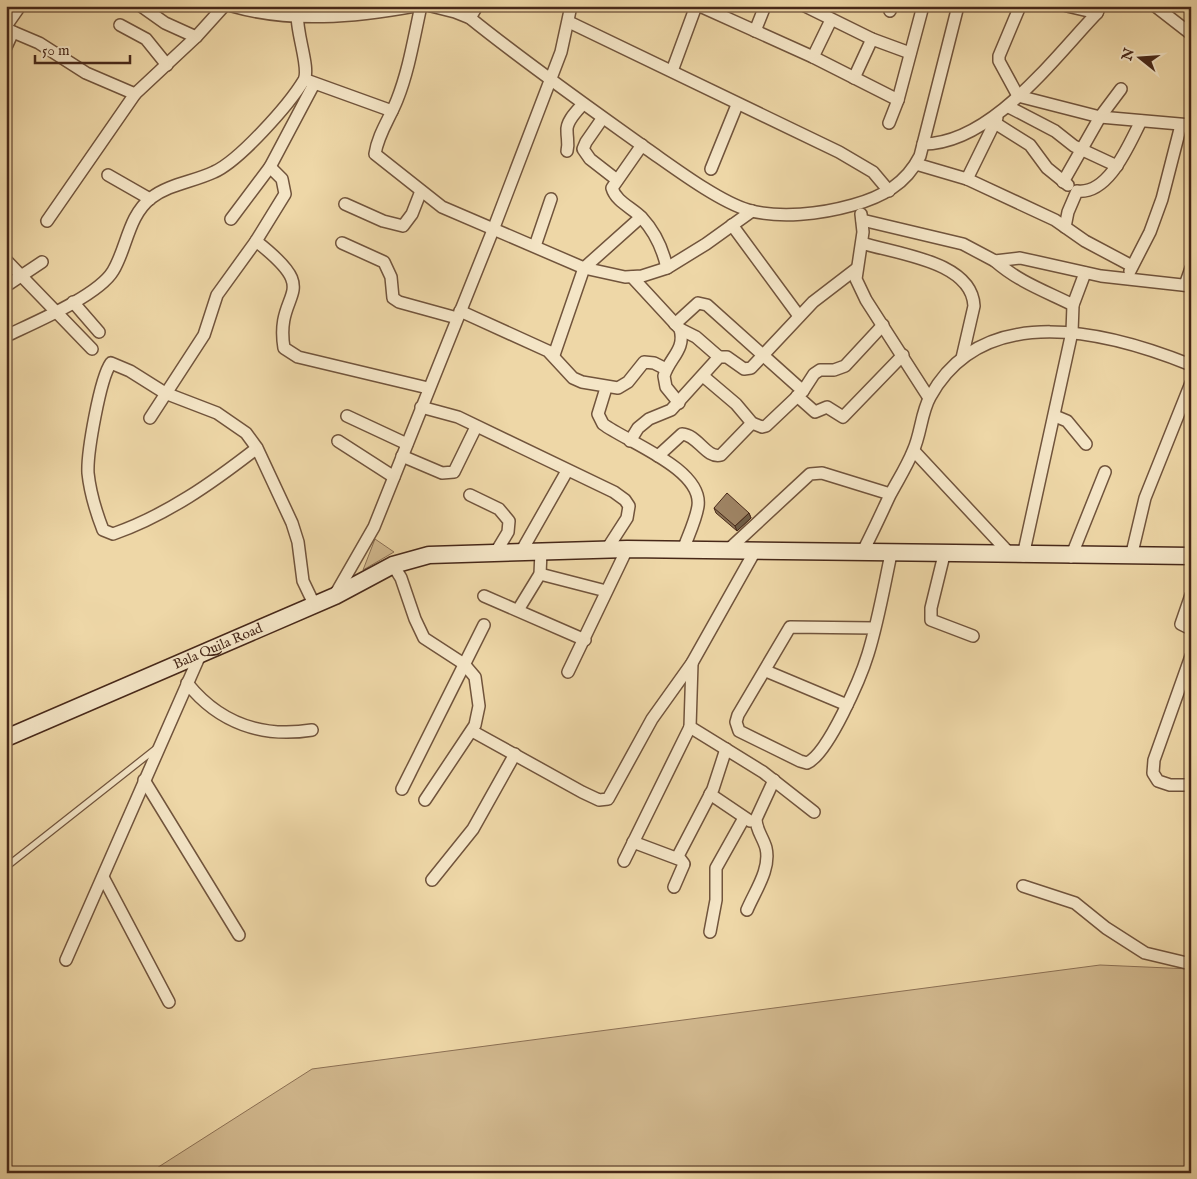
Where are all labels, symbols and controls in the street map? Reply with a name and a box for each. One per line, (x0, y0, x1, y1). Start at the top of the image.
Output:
scale bar (35, 32, 130, 64)
north arrow (1114, 32, 1164, 82)
text: 50 m (42, 41, 70, 60)
text: N (1118, 46, 1139, 64)
street label: Bala Quila Road (171, 619, 266, 674)

